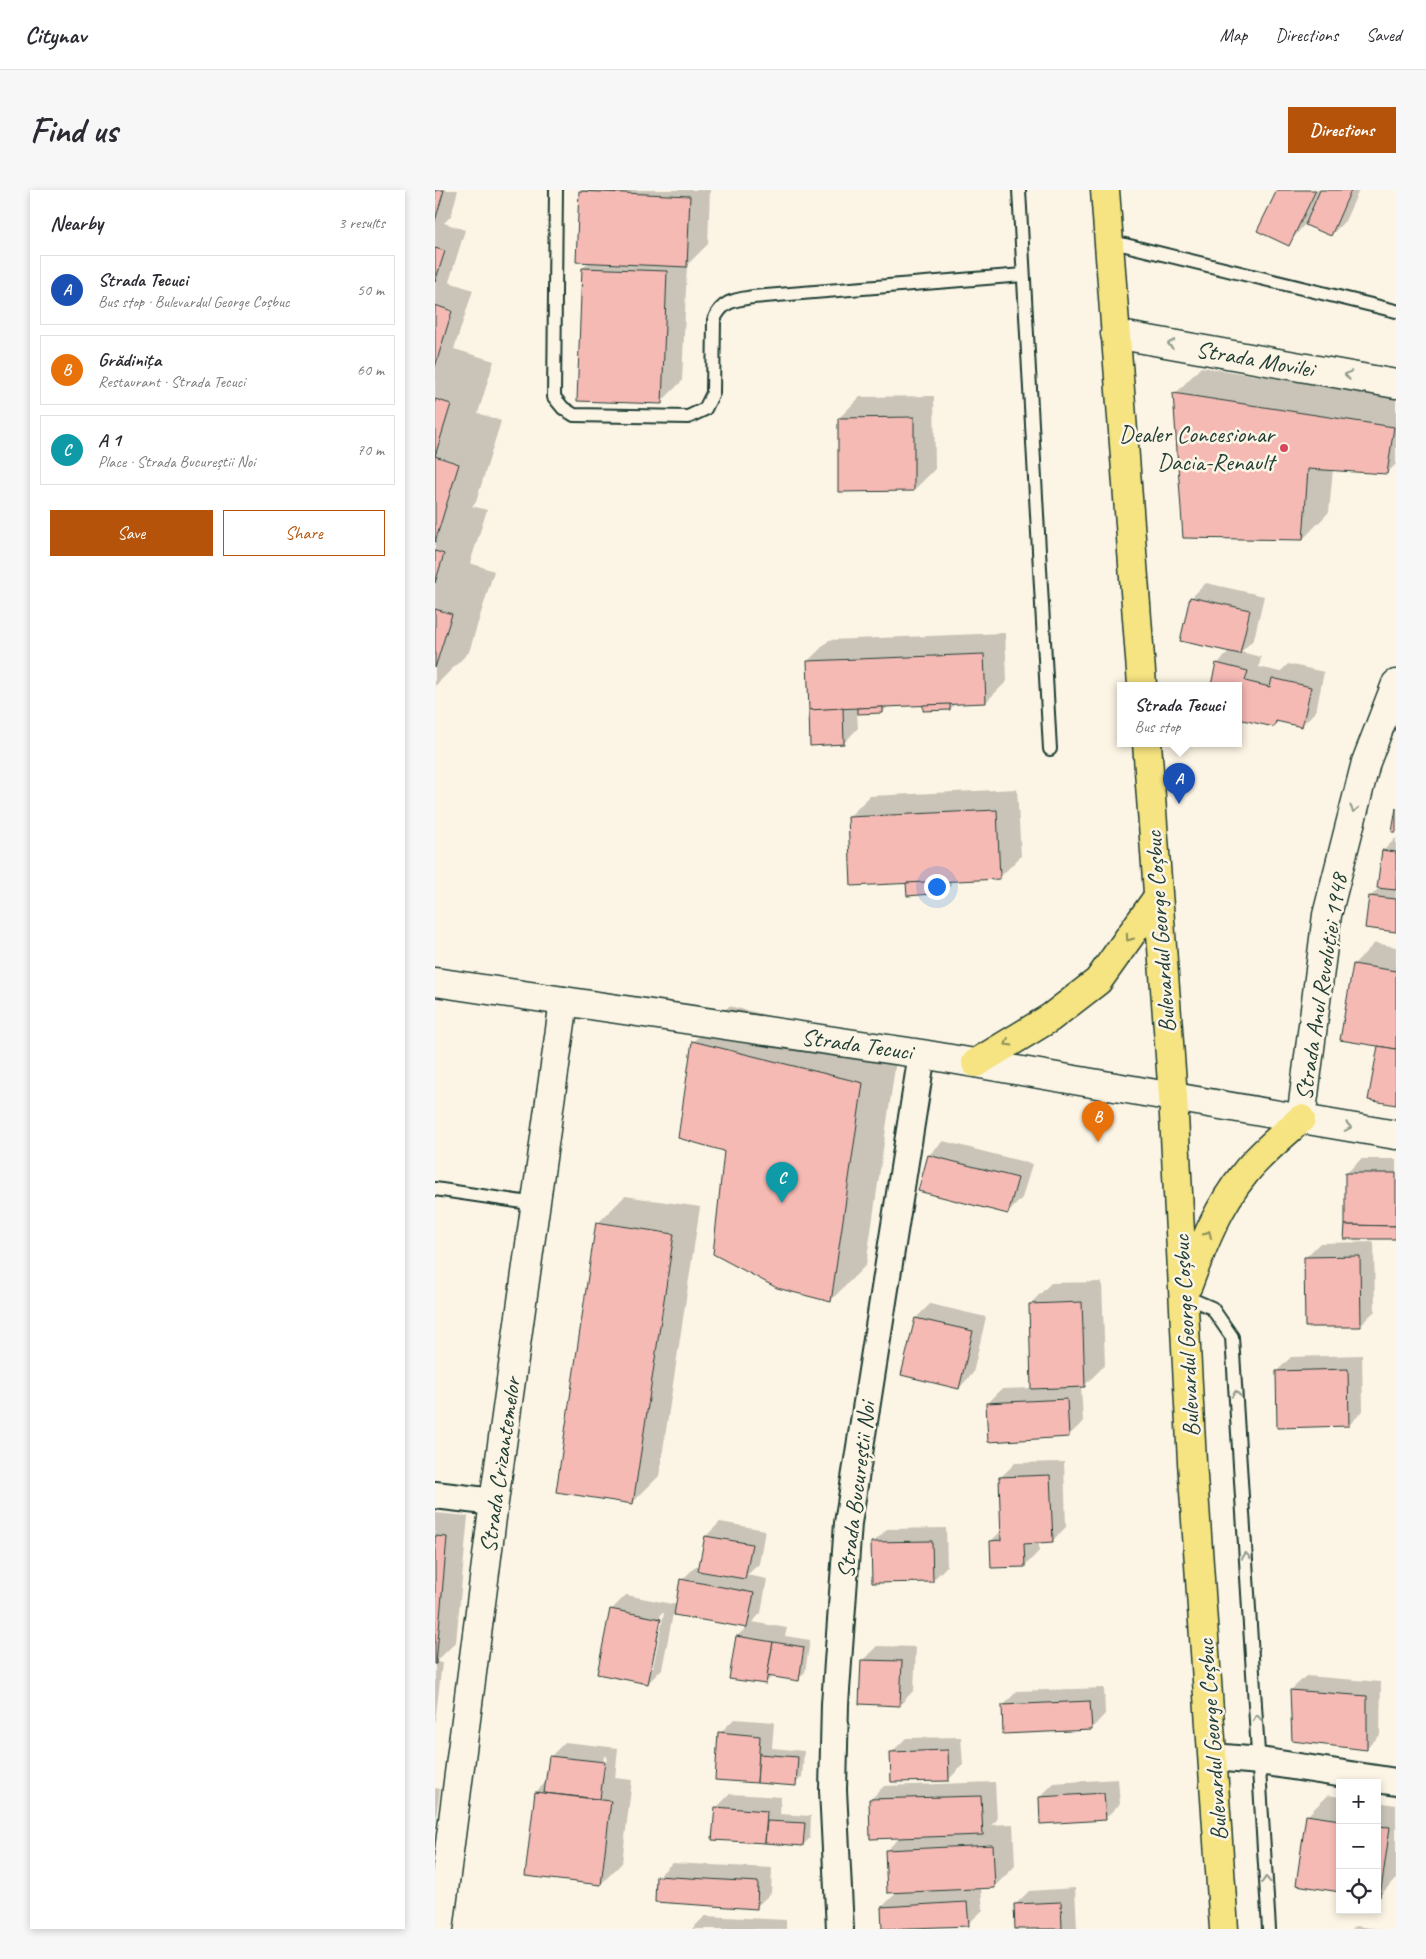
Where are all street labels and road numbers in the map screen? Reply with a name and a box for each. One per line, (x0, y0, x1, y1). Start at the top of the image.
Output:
street label: Strada Movilei (1194, 334, 1320, 385)
street label: Bulevardul George Coșbuc (1138, 829, 1182, 1034)
street label: Strada Anul Revoluției 1948 (1288, 869, 1354, 1102)
street label: Strada Tecuci (800, 1021, 917, 1067)
street label: Bulevardul George Coșbuc (1166, 1233, 1206, 1438)
street label: Strada Crizantemelor (473, 1373, 527, 1555)
street label: Strada Bucureștii Noi (830, 1398, 882, 1580)
street label: Bulevardul George Coșbuc (1190, 1637, 1234, 1842)

